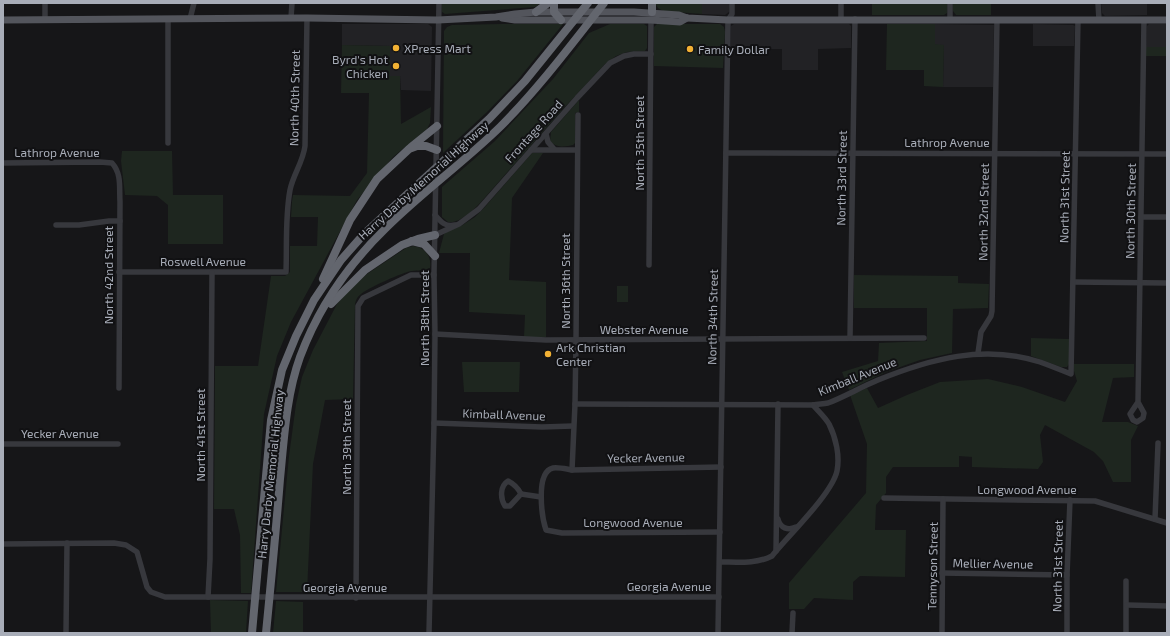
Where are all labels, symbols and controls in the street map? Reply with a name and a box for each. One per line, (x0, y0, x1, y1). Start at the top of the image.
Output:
place label: XPress Mart (404, 41, 471, 55)
place label: Family Dollar (698, 42, 770, 56)
marker: XPress Mart (391, 43, 401, 53)
marker: Family Dollar (685, 44, 695, 54)
street label: North 40th Street (286, 49, 302, 146)
place label: Byrd's Hot Chicken (332, 52, 388, 80)
marker: Byrd's Hot Chicken (391, 61, 401, 71)
street label: North 35th Street (632, 95, 646, 190)
street label: Frontage Road (501, 97, 565, 165)
street label: Harry Darby Memorial Highway (355, 118, 491, 242)
street label: North 33rd Street (833, 130, 849, 226)
street label: Lathrop Avenue (904, 135, 990, 149)
street label: Lathrop Avenue (14, 145, 100, 159)
street label: North 31st Street (1056, 150, 1072, 243)
street label: North 32nd Street (975, 163, 991, 261)
street label: North 30th Street (1122, 163, 1138, 259)
street label: North 42nd Street (101, 225, 115, 324)
street label: North 36th Street (558, 233, 572, 329)
street label: Roswell Avenue (160, 254, 246, 268)
street label: North 34th Street (704, 268, 720, 365)
street label: North 38th Street (417, 270, 431, 366)
street label: Webster Avenue (600, 322, 688, 336)
place label: Ark Christian Center (556, 340, 626, 368)
marker: Ark Christian Center (543, 349, 553, 359)
street label: Kimball Avenue (816, 354, 898, 398)
street label: North 41st Street (193, 388, 207, 482)
street label: Harry Darby Memorial Highway (254, 388, 286, 559)
street label: North 39th Street (339, 399, 353, 495)
street label: Kimball Avenue (462, 406, 546, 422)
street label: Yecker Avenue (21, 426, 99, 440)
street label: Yecker Avenue (607, 449, 685, 465)
street label: Longwood Avenue (977, 482, 1077, 496)
street label: Longwood Avenue (583, 515, 683, 529)
street label: North 31st Street (1049, 519, 1065, 612)
street label: Tennyson Street (924, 521, 940, 610)
street label: Mellier Avenue (953, 555, 1033, 571)
street label: Georgia Avenue (627, 579, 711, 593)
street label: Georgia Avenue (303, 580, 387, 594)

